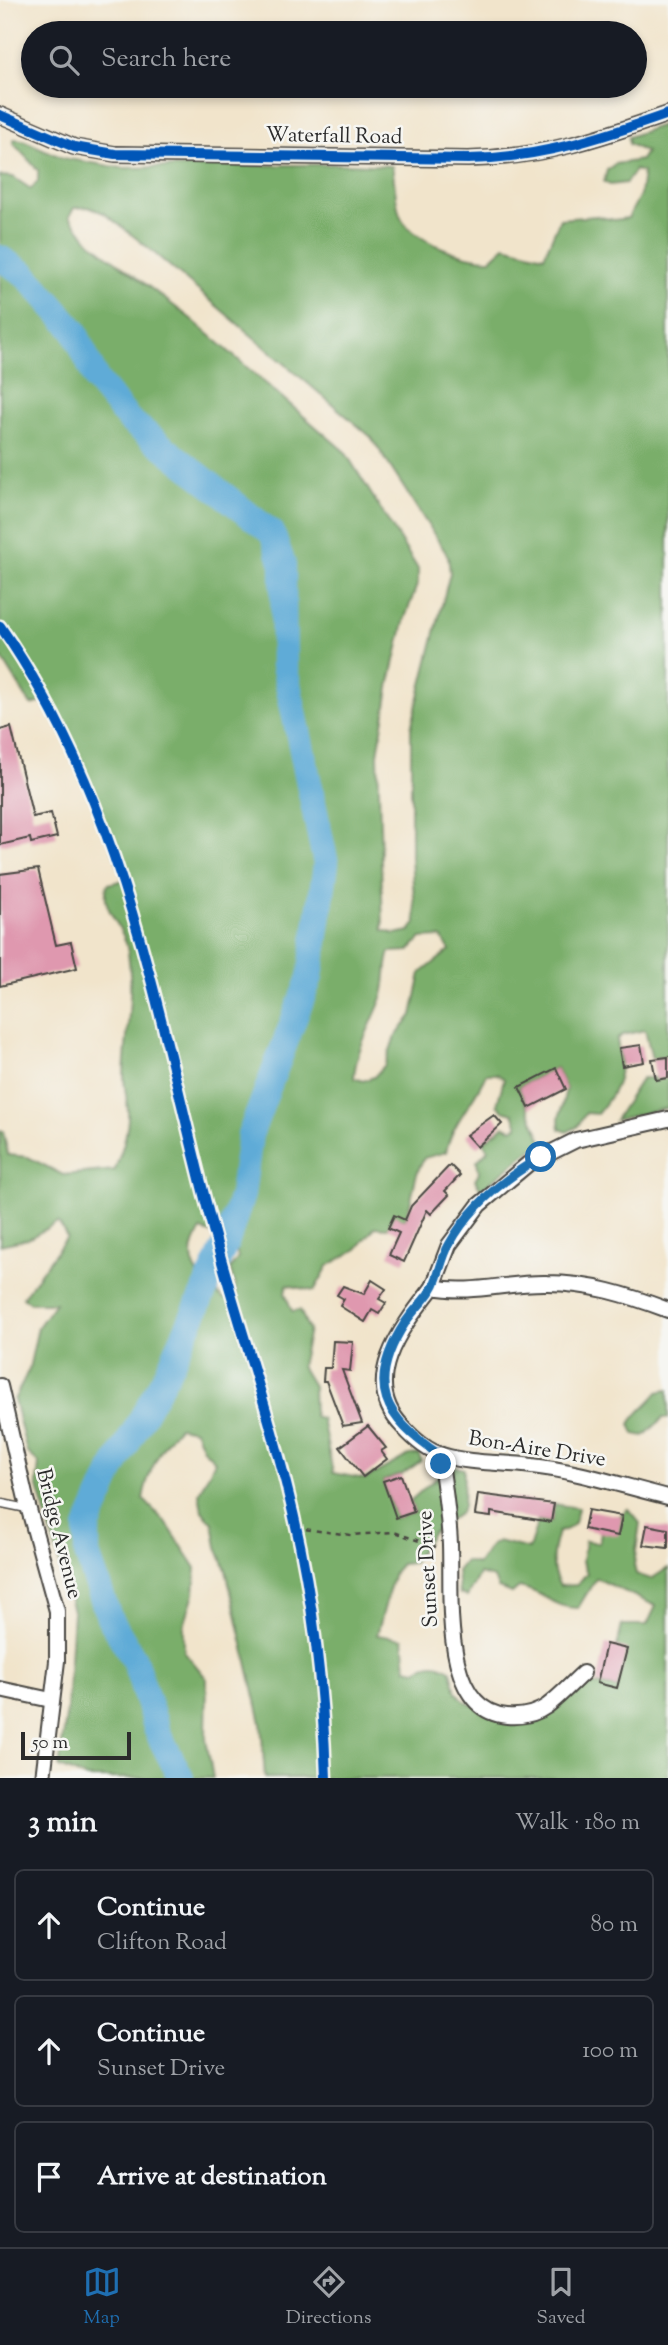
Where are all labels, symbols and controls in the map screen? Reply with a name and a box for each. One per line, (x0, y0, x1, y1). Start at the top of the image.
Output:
search box (21, 21, 647, 98)
icon: search (45, 41, 83, 79)
text: Search here (101, 41, 231, 78)
street label: Waterfall Road (265, 121, 403, 153)
route start (525, 1141, 556, 1172)
street label: Bon-Aire Drive (466, 1424, 608, 1476)
route end (425, 1448, 456, 1479)
street label: Bridge Avenue (27, 1466, 89, 1602)
street label: Sunset Drive (411, 1510, 447, 1628)
scale bar (21, 1729, 131, 1761)
text: 50 m (32, 1730, 68, 1757)
text: 3 min (28, 1802, 98, 1845)
text: Walk · 180 m (515, 1807, 640, 1840)
text: Continue (97, 1890, 205, 1927)
icon: ahead (30, 1906, 68, 1944)
text: 80 m (590, 1909, 638, 1942)
text: Clifton Road (97, 1927, 227, 1960)
text: Continue (97, 2016, 205, 2053)
icon: ahead (30, 2032, 68, 2070)
text: 100 m (582, 2035, 638, 2068)
text: Sunset Drive (97, 2053, 225, 2086)
icon: arrive (30, 2158, 68, 2196)
text: Arrive at destination (97, 2159, 327, 2196)
tab: Map (83, 2263, 121, 2332)
tab: Directions (286, 2263, 371, 2332)
tab: Saved (537, 2263, 585, 2332)

